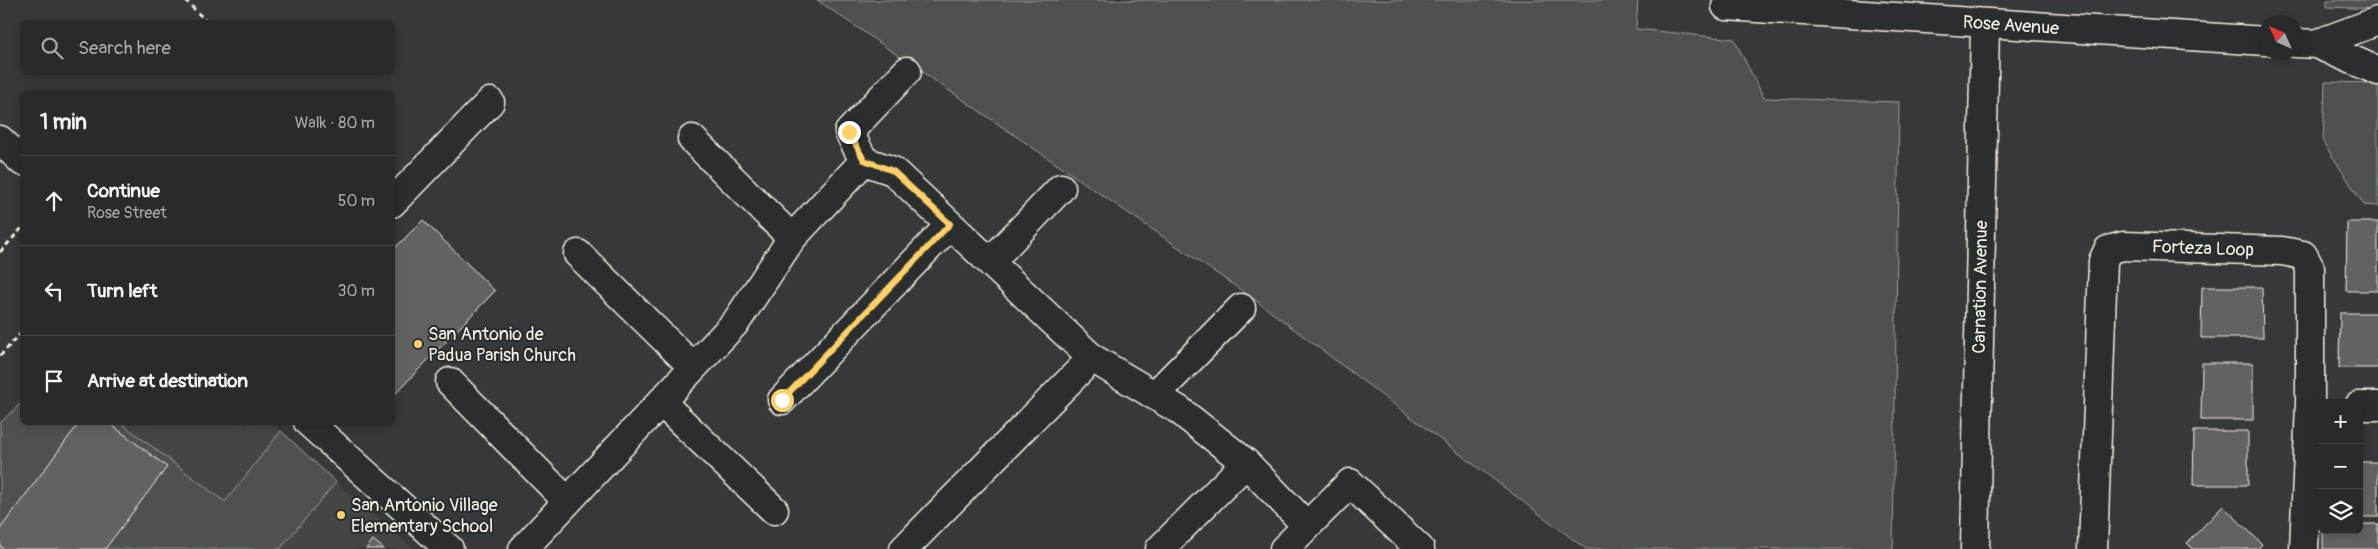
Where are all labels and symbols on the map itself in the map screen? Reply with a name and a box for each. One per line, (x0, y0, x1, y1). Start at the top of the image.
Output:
street label: Rose Avenue (1962, 11, 2060, 40)
north arrow (2258, 15, 2303, 60)
route end (838, 121, 861, 144)
street label: Carnation Avenue (1968, 220, 1993, 354)
street label: Forteza Loop (2152, 235, 2254, 262)
place label: San Antonio de Padua Parish Church (428, 323, 576, 367)
marker: San Antonio de Padua Parish Church (412, 338, 424, 350)
route start (771, 389, 794, 412)
place label: San Antonio Village Elementary School (351, 494, 498, 538)
marker: San Antonio Village Elementary School (335, 509, 347, 521)

